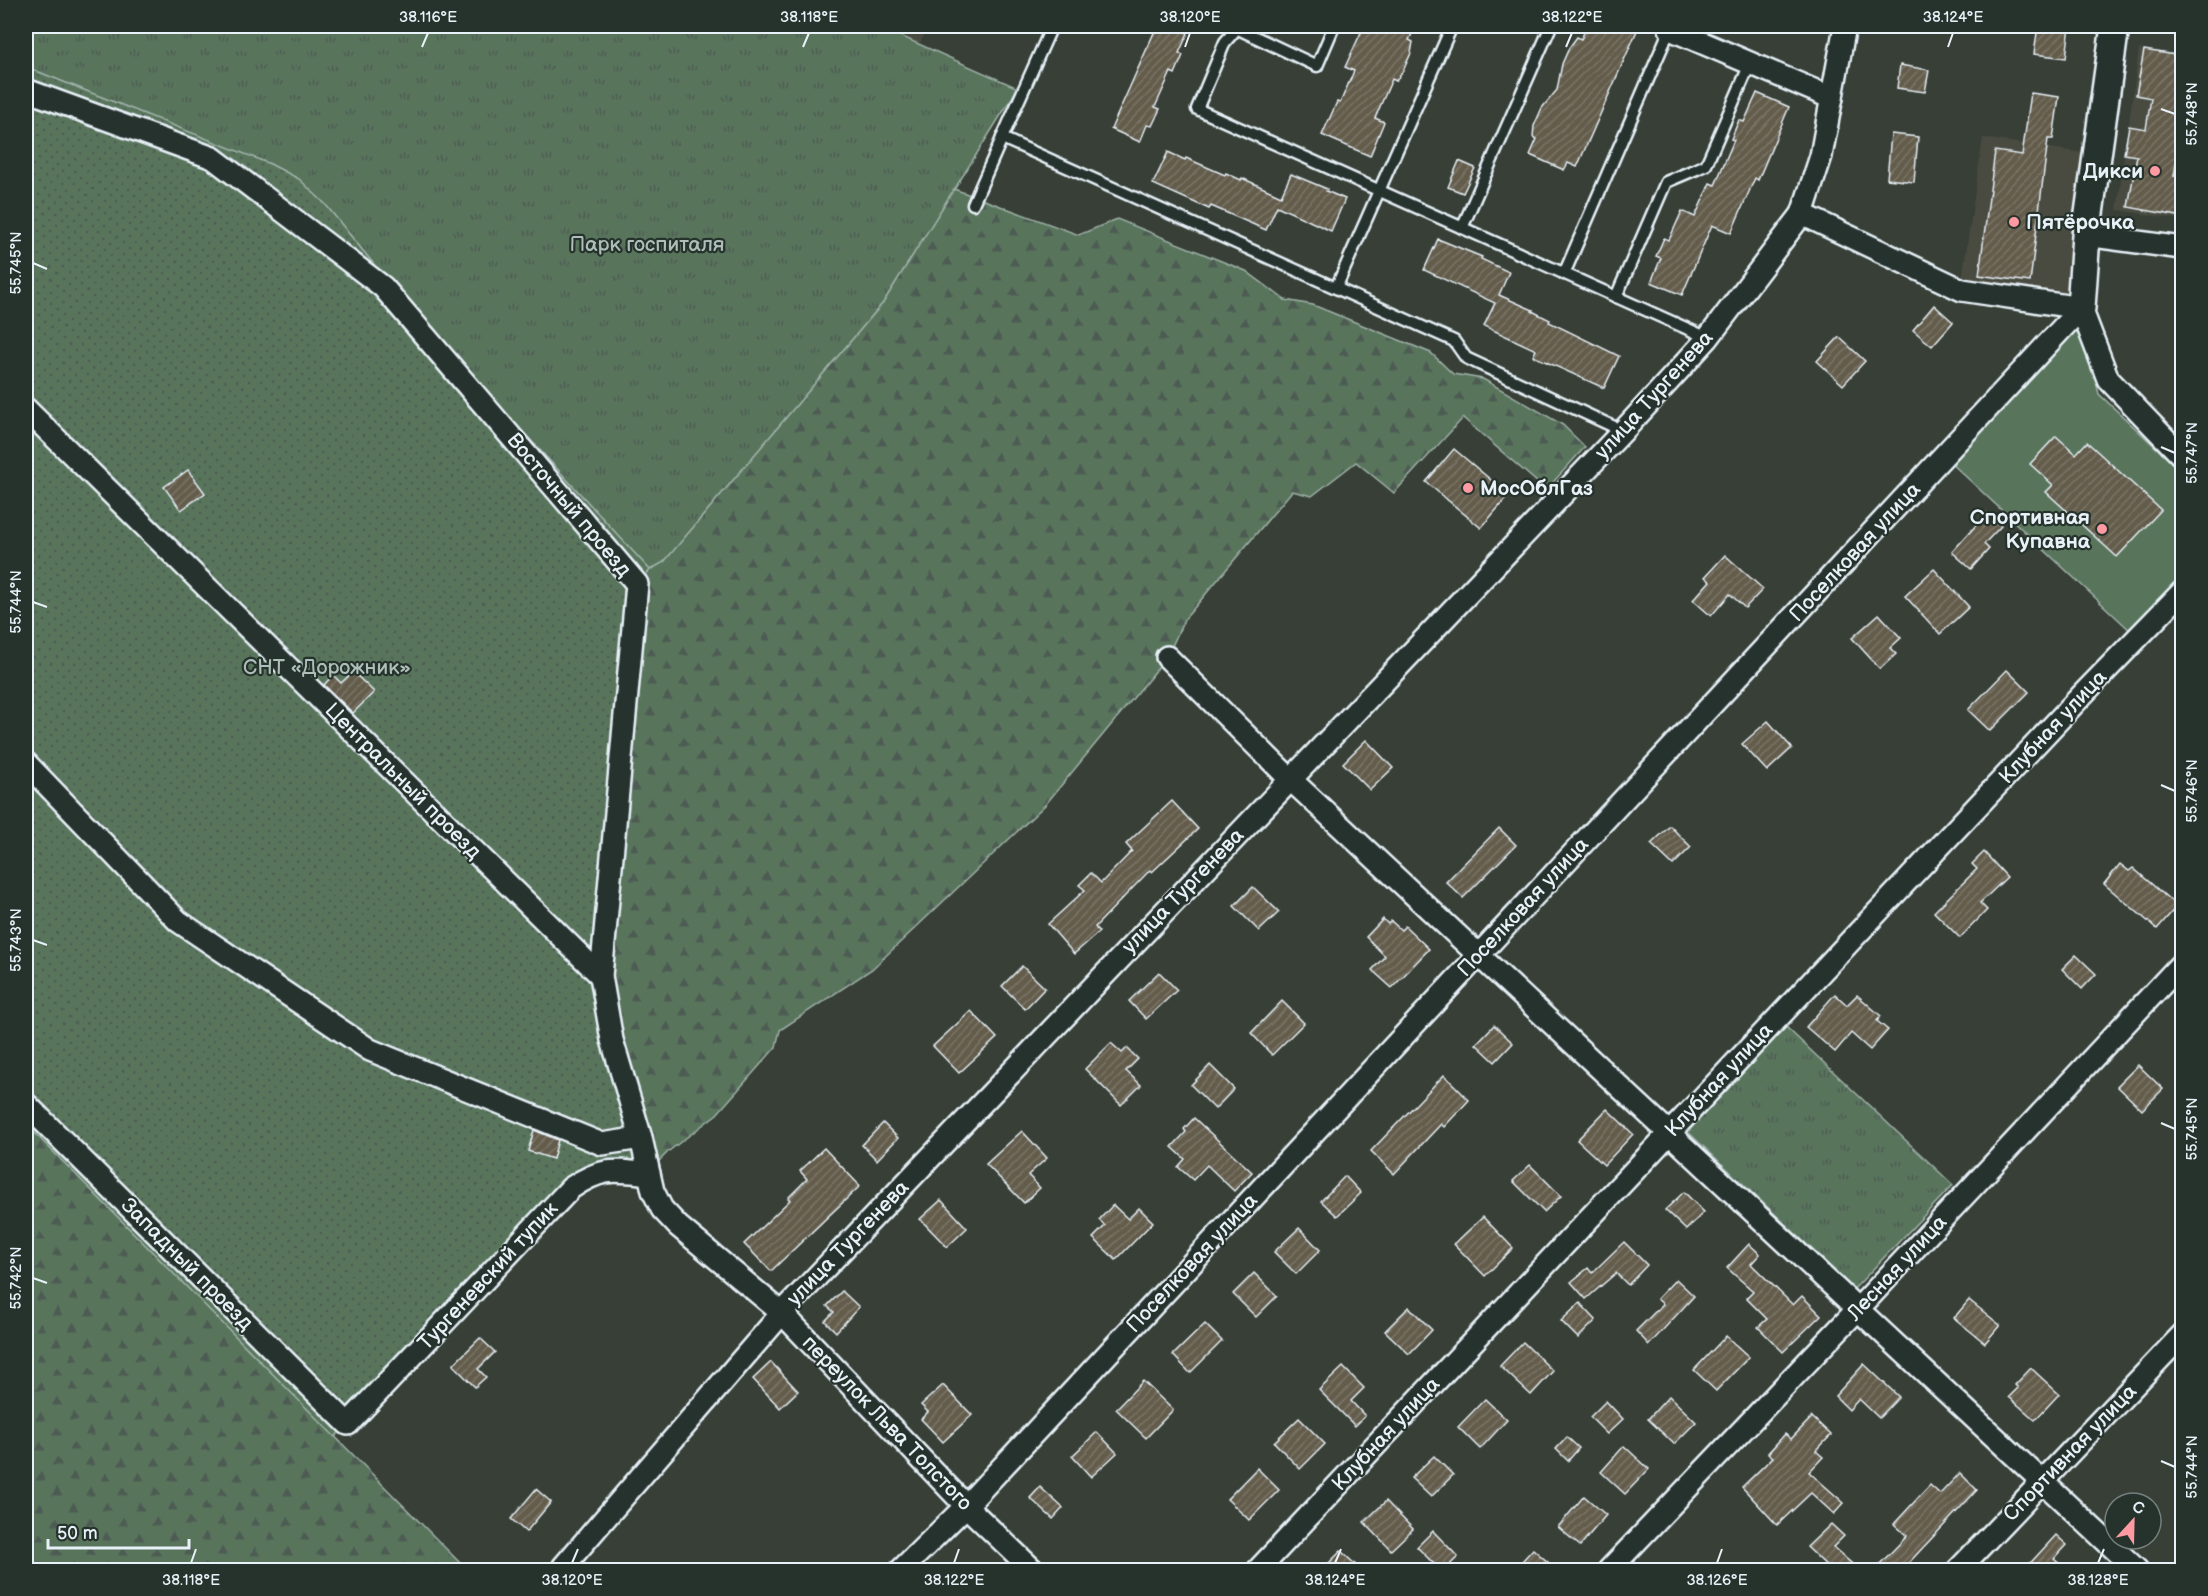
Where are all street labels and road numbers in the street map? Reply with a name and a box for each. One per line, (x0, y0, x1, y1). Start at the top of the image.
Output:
street label: улица Тургенева (1590, 325, 1719, 464)
street label: Восточный проезд (502, 428, 637, 582)
street label: Поселковая улица (1784, 477, 1926, 627)
street label: Клубная улица (1994, 665, 2112, 789)
street label: Центральный проезд (320, 698, 486, 864)
street label: улица Тургенева (1117, 823, 1249, 959)
street label: Поселковая улица (1452, 832, 1594, 982)
street label: Клубная улица (1660, 1018, 1778, 1142)
street label: улица Тургенева (782, 1175, 914, 1311)
street label: Поселковая улица (1121, 1188, 1263, 1338)
street label: Западный проезд (116, 1193, 258, 1335)
street label: Тургеневский тупик (413, 1197, 563, 1355)
street label: Лесная улица (1841, 1210, 1953, 1327)
street label: переулок Льва Толстого (797, 1330, 977, 1516)
street label: Клубная улица (1327, 1372, 1445, 1496)
street label: Спортивная улица (1998, 1379, 2142, 1527)

